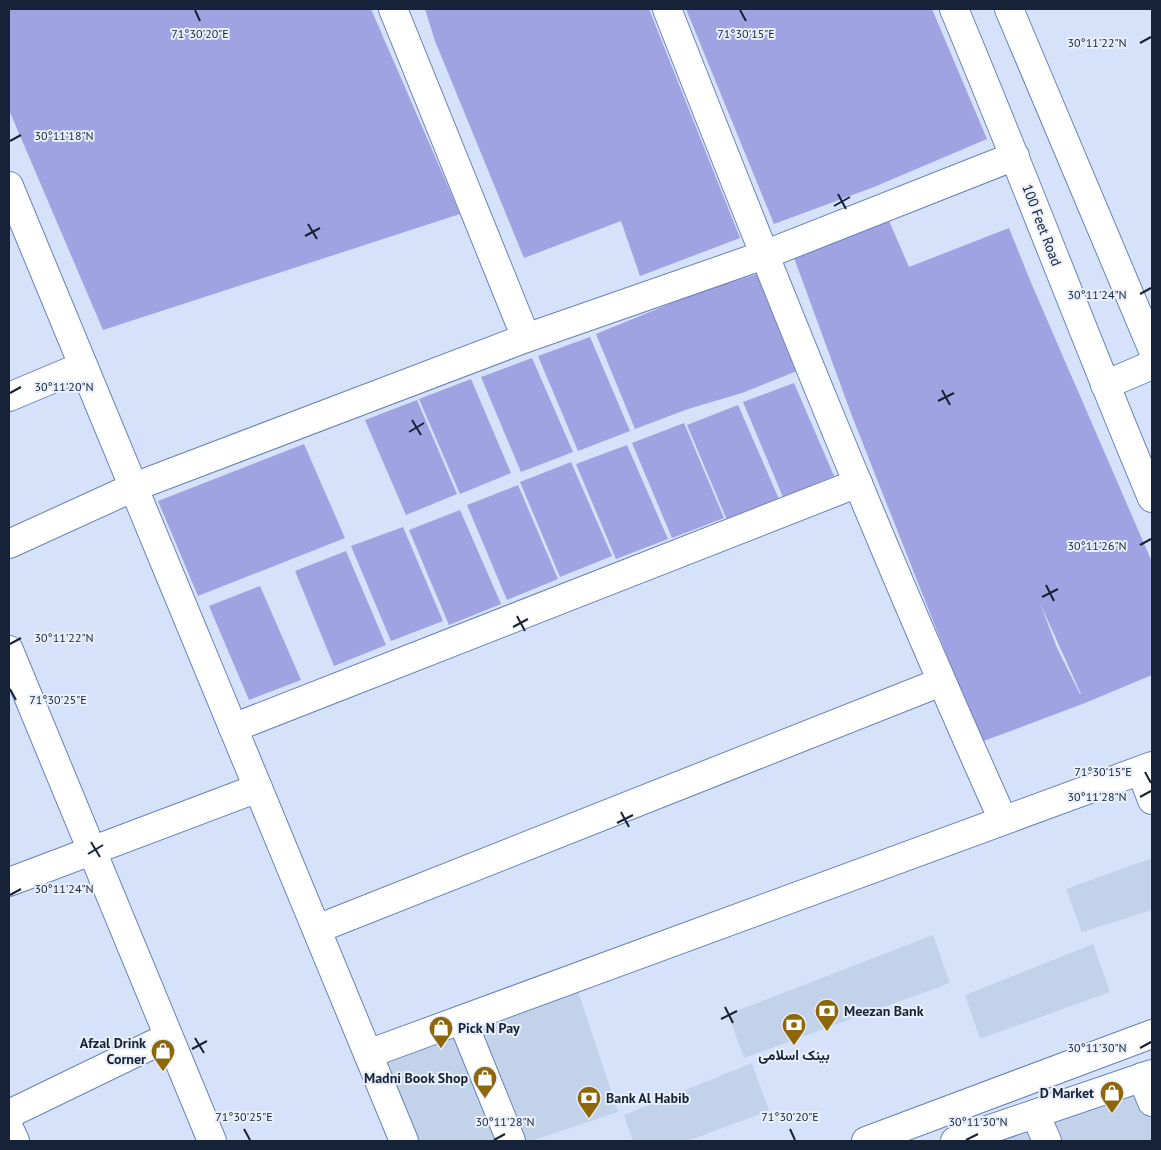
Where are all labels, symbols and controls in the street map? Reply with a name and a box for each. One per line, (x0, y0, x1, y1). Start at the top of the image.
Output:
text: 71°30'20"E (171, 26, 229, 41)
text: 71°30'15"E (717, 26, 775, 41)
text: 30°11'22"N (1067, 35, 1127, 50)
text: 30°11'18"N (34, 128, 94, 143)
street label: 100 Feet Road (1018, 182, 1066, 268)
text: 30°11'24"N (1067, 287, 1127, 302)
text: 30°11'20"N (34, 379, 94, 394)
text: 30°11'26"N (1067, 538, 1127, 553)
text: 30°11'22"N (34, 630, 94, 645)
text: 71°30'25"E (29, 692, 87, 707)
text: 71°30'15"E (1074, 764, 1132, 779)
text: 30°11'28"N (1067, 789, 1127, 804)
text: 30°11'24"N (34, 881, 94, 896)
bank icon: Meezan Bank (814, 998, 840, 1032)
place label: Meezan Bank (844, 1002, 924, 1020)
bank icon: بینک اسلامی (781, 1012, 807, 1046)
shop icon: Pick N Pay (428, 1015, 454, 1049)
place label: Pick N Pay (458, 1019, 520, 1037)
place label: Afzal Drink Corner (80, 1034, 146, 1068)
shop icon: Afzal Drink Corner (150, 1038, 176, 1072)
text: 30°11'30"N (1067, 1040, 1127, 1055)
place label: بینک اسلامی (758, 1046, 830, 1064)
shop icon: Madni Book Shop (472, 1065, 498, 1099)
place label: Madni Book Shop (364, 1069, 468, 1087)
shop icon: D Market (1099, 1080, 1125, 1114)
place label: D Market (1040, 1084, 1094, 1102)
bank icon: Bank Al Habib (576, 1085, 602, 1119)
place label: Bank Al Habib (606, 1089, 690, 1107)
text: 71°30'25"E (215, 1109, 273, 1124)
text: 71°30'20"E (761, 1109, 819, 1124)
text: 30°11'28"N (475, 1114, 535, 1129)
text: 30°11'30"N (948, 1114, 1008, 1129)

